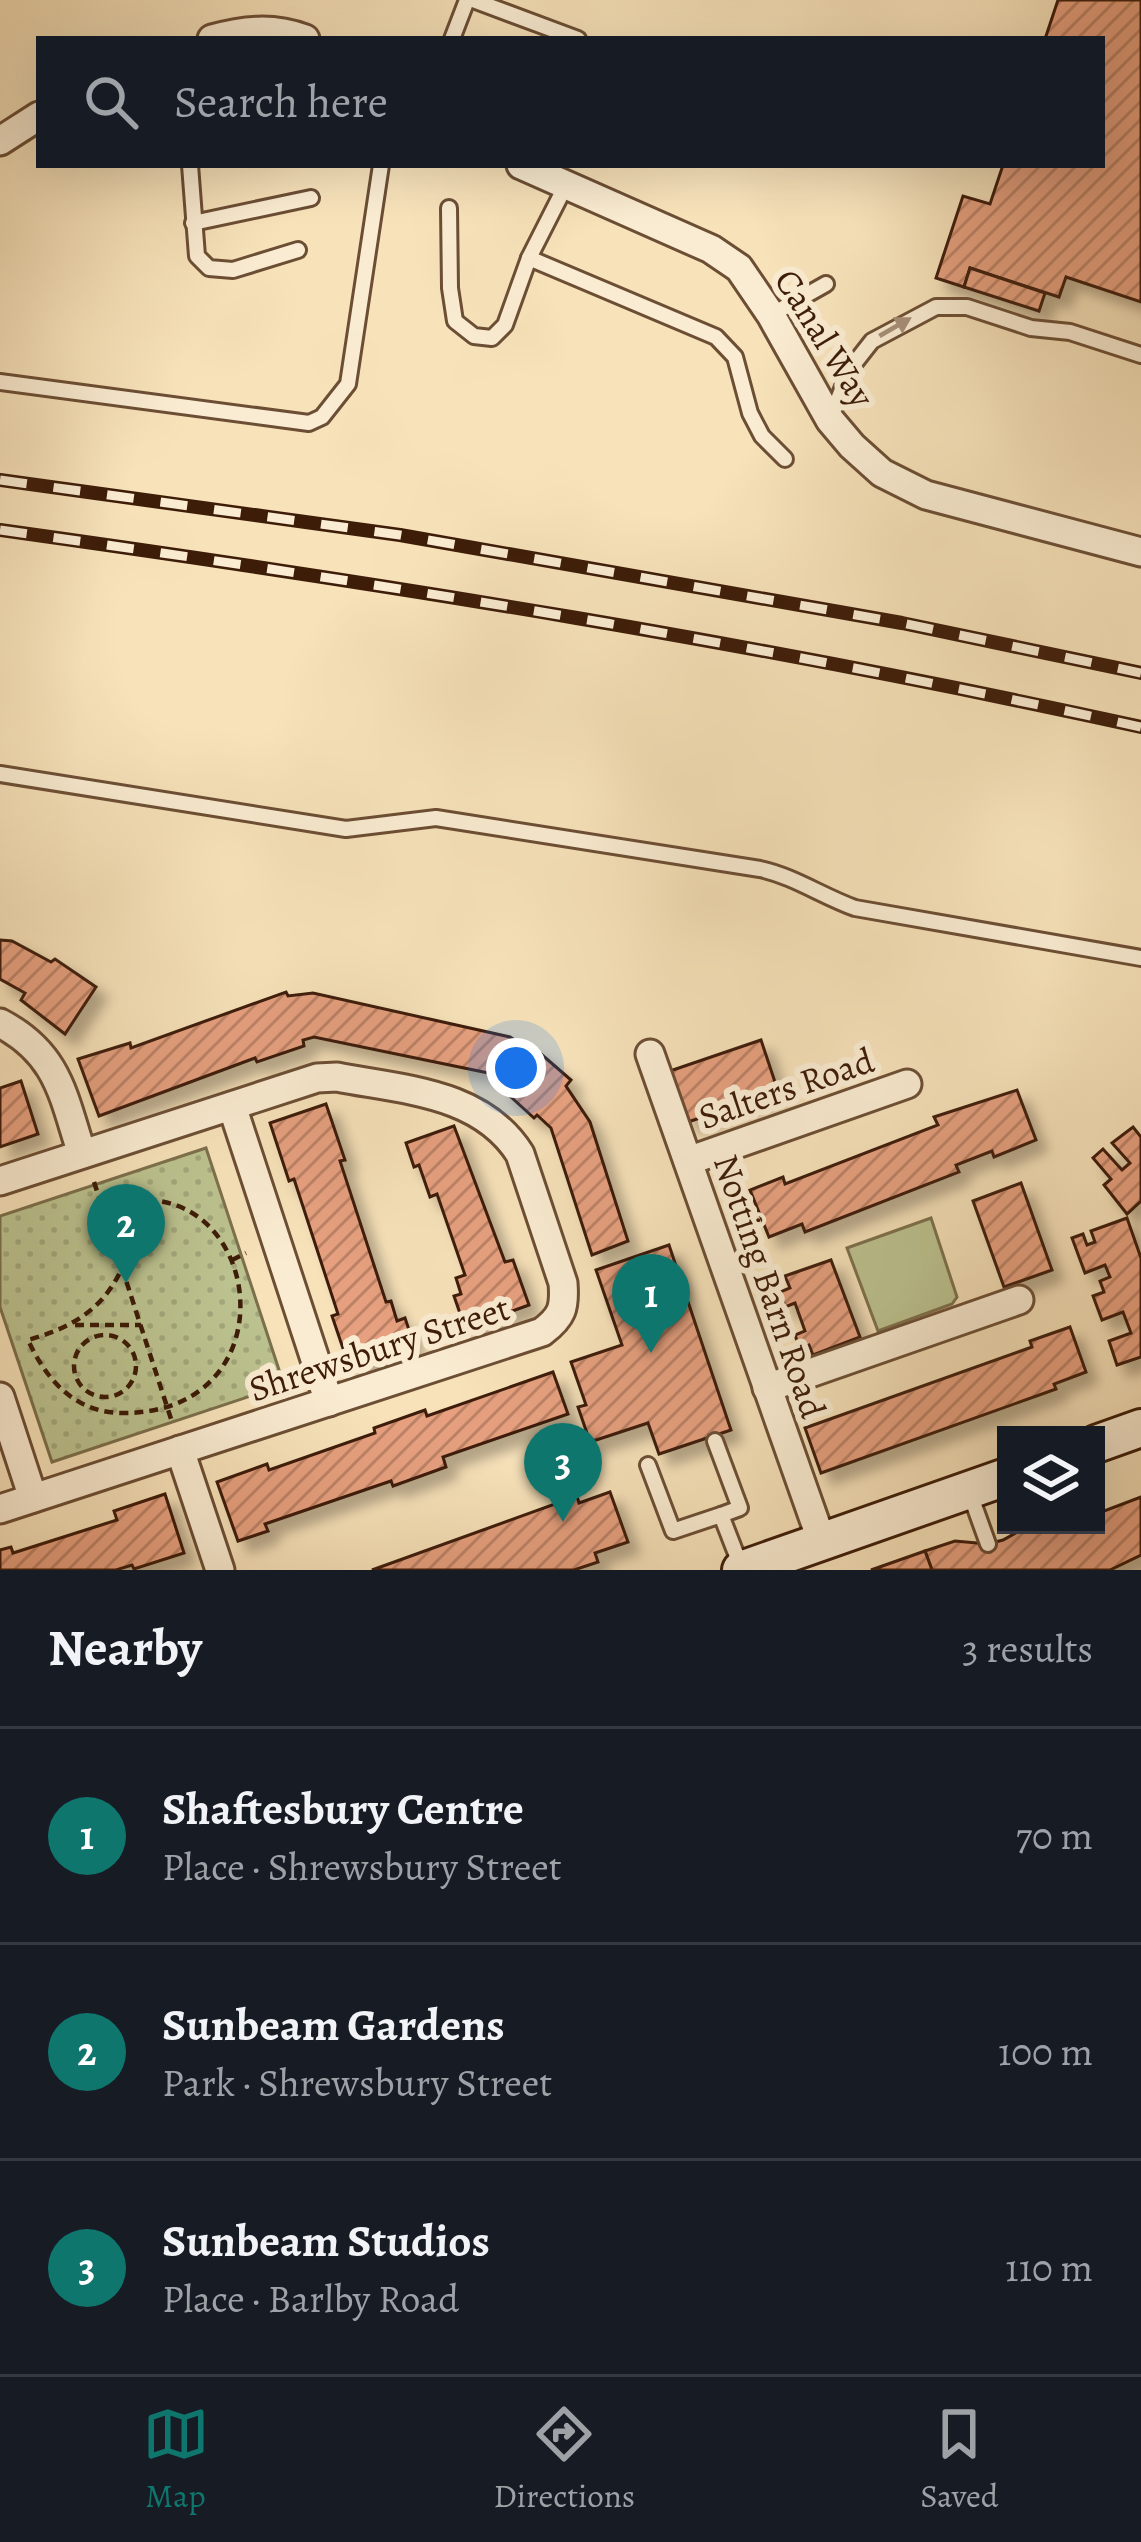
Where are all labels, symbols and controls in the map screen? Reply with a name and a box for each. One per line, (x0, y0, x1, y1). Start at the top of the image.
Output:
search box (36, 36, 1105, 168)
icon: search (78, 69, 144, 135)
text: Search here (174, 71, 388, 133)
street label: Canal Way (763, 259, 887, 417)
one-way arrow (878, 318, 912, 339)
street label: Salters Road (692, 1035, 881, 1141)
your location (486, 1038, 546, 1098)
street label: Notting Barn Road (702, 1148, 838, 1425)
pin: 2 (87, 1184, 165, 1283)
pin: 1 (612, 1254, 690, 1353)
street label: Shrewsbury Street (242, 1283, 516, 1413)
pin: 3 (524, 1423, 602, 1522)
map controls (997, 1426, 1105, 1534)
button: layers (997, 1426, 1105, 1534)
text: Nearby (48, 1613, 202, 1683)
text: 3 results (962, 1622, 1093, 1675)
text: Shaftesbury Centre (162, 1778, 524, 1840)
text: 1 (80, 1809, 94, 1862)
text: 70 m (1016, 1809, 1093, 1862)
text: Place · Shrewsbury Street (162, 1840, 562, 1893)
text: Sunbeam Gardens (162, 1994, 505, 2056)
text: 2 (78, 2025, 96, 2078)
text: 100 m (998, 2025, 1093, 2078)
text: Park · Shrewsbury Street (162, 2056, 552, 2109)
text: Sunbeam Studios (162, 2210, 490, 2272)
text: 3 (79, 2241, 95, 2294)
text: 110 m (1005, 2241, 1093, 2294)
text: Place · Barlby Road (162, 2272, 459, 2325)
tab: Map (143, 2401, 209, 2518)
tab: Directions (494, 2401, 635, 2518)
tab: Saved (920, 2401, 998, 2518)

